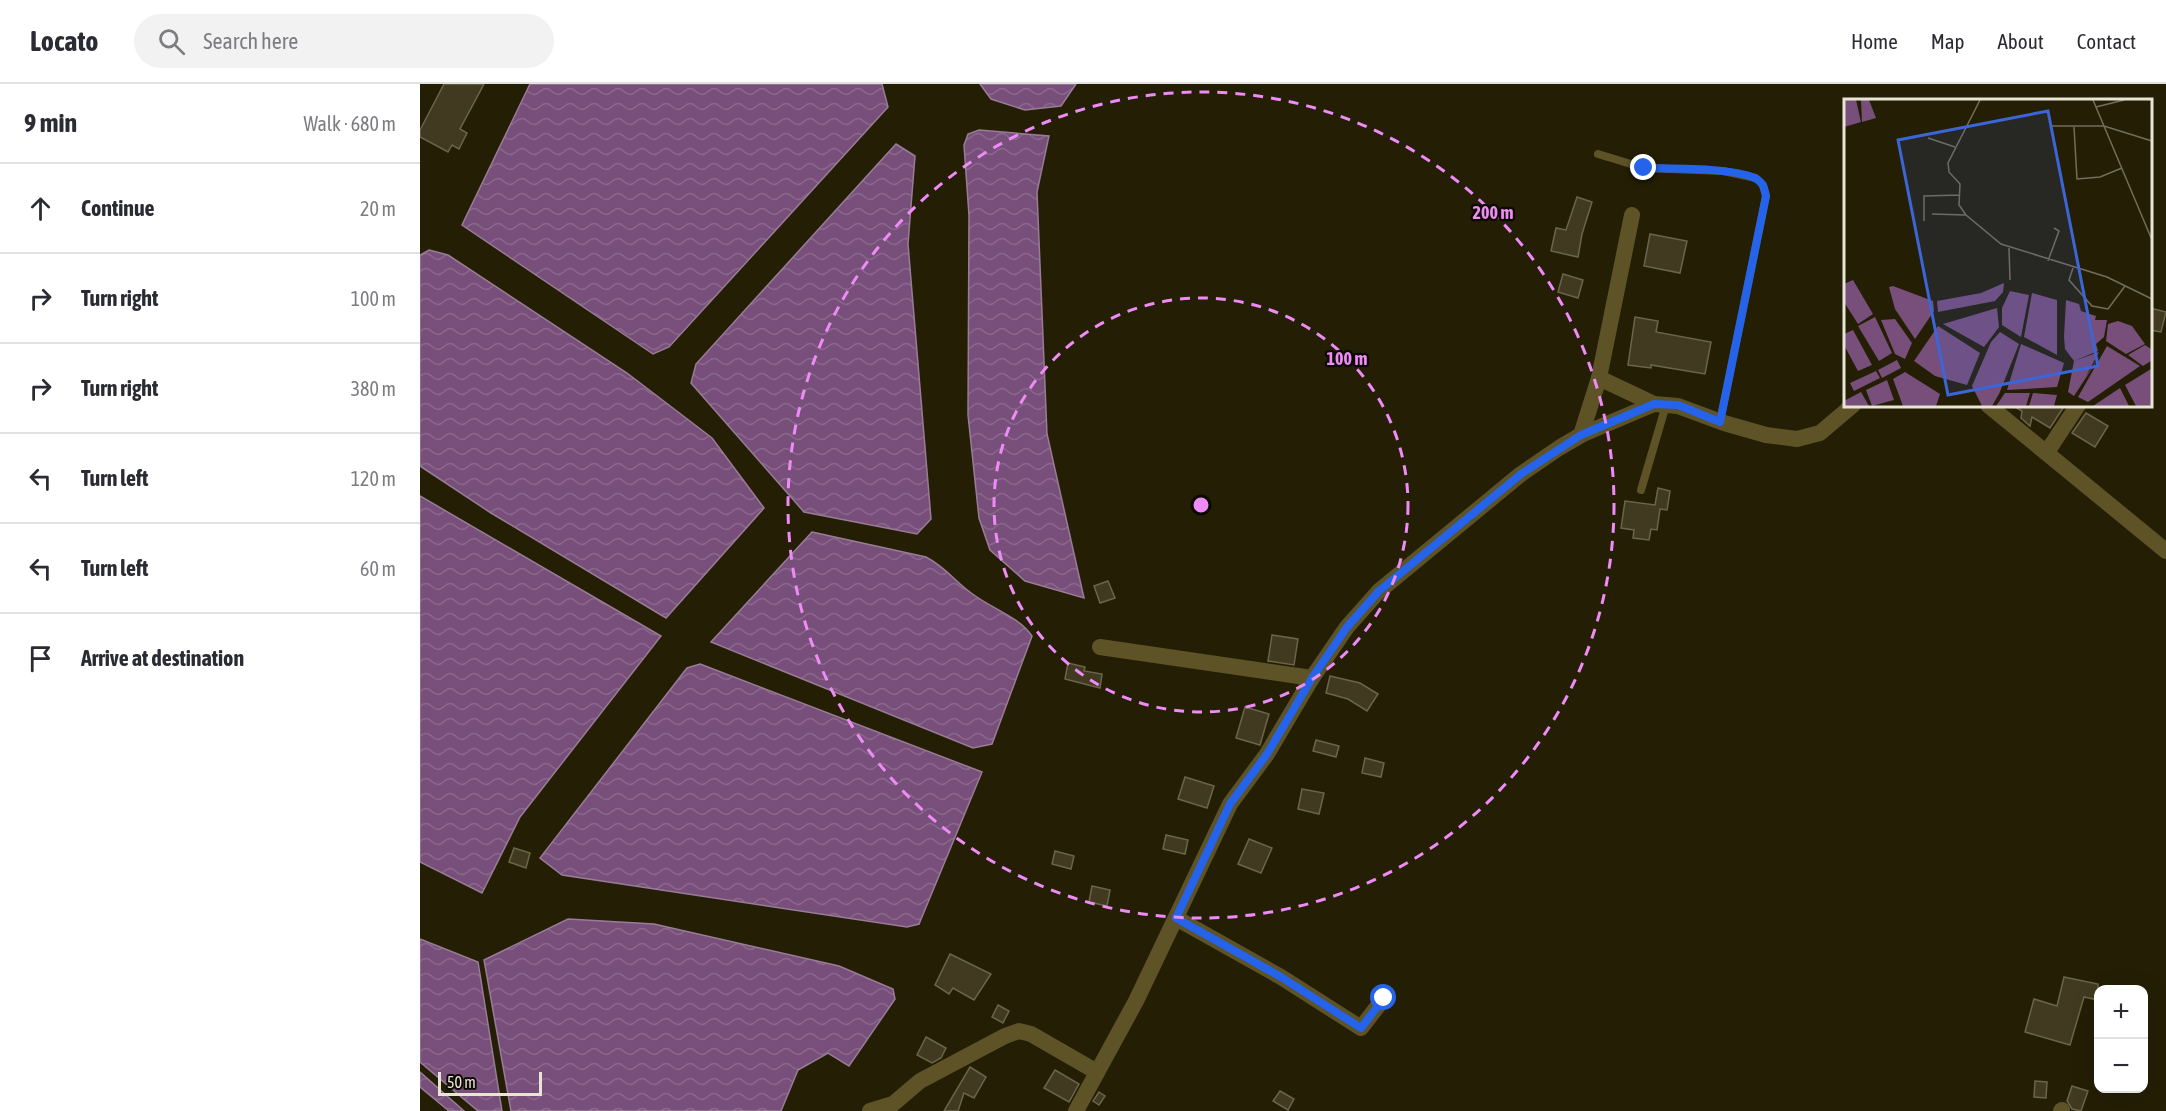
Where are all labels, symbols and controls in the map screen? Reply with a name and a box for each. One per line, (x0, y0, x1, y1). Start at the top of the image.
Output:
search box (134, 14, 554, 68)
text: Locato (30, 25, 98, 57)
icon: search (155, 25, 188, 58)
text: Search here (203, 28, 298, 54)
text: Home (1851, 29, 1898, 53)
text: Map (1931, 29, 1965, 53)
text: About (1998, 29, 2044, 53)
text: Contact (2077, 29, 2136, 53)
inset map (1844, 99, 2151, 406)
text: 9 min (24, 108, 77, 138)
text: Walk · 680 m (304, 112, 396, 135)
route end (1630, 154, 1656, 180)
icon: ahead (24, 192, 57, 225)
text: Continue (81, 195, 155, 221)
text: 20 m (360, 197, 396, 220)
text: 200 m (1473, 202, 1513, 223)
icon: right (24, 282, 57, 315)
text: Turn right (81, 285, 158, 311)
text: 100 m (351, 287, 396, 310)
text: 100 m (1327, 348, 1367, 369)
icon: right (24, 372, 57, 405)
text: Turn right (81, 375, 158, 401)
text: 380 m (351, 377, 396, 400)
icon: left (24, 462, 57, 495)
text: Turn left (81, 465, 148, 491)
text: 120 m (351, 467, 396, 490)
centre of rings (1191, 495, 1211, 515)
icon: left (24, 552, 57, 585)
text: Turn left (81, 555, 148, 581)
text: 60 m (360, 557, 396, 580)
icon: arrive (24, 642, 57, 675)
text: Arrive at destination (81, 645, 244, 671)
route start (1370, 984, 1396, 1010)
map controls (2094, 985, 2148, 1093)
button: + (2094, 985, 2148, 1039)
button: − (2094, 1039, 2148, 1093)
scale bar (438, 1069, 542, 1096)
text: 50 m (447, 1073, 476, 1091)

